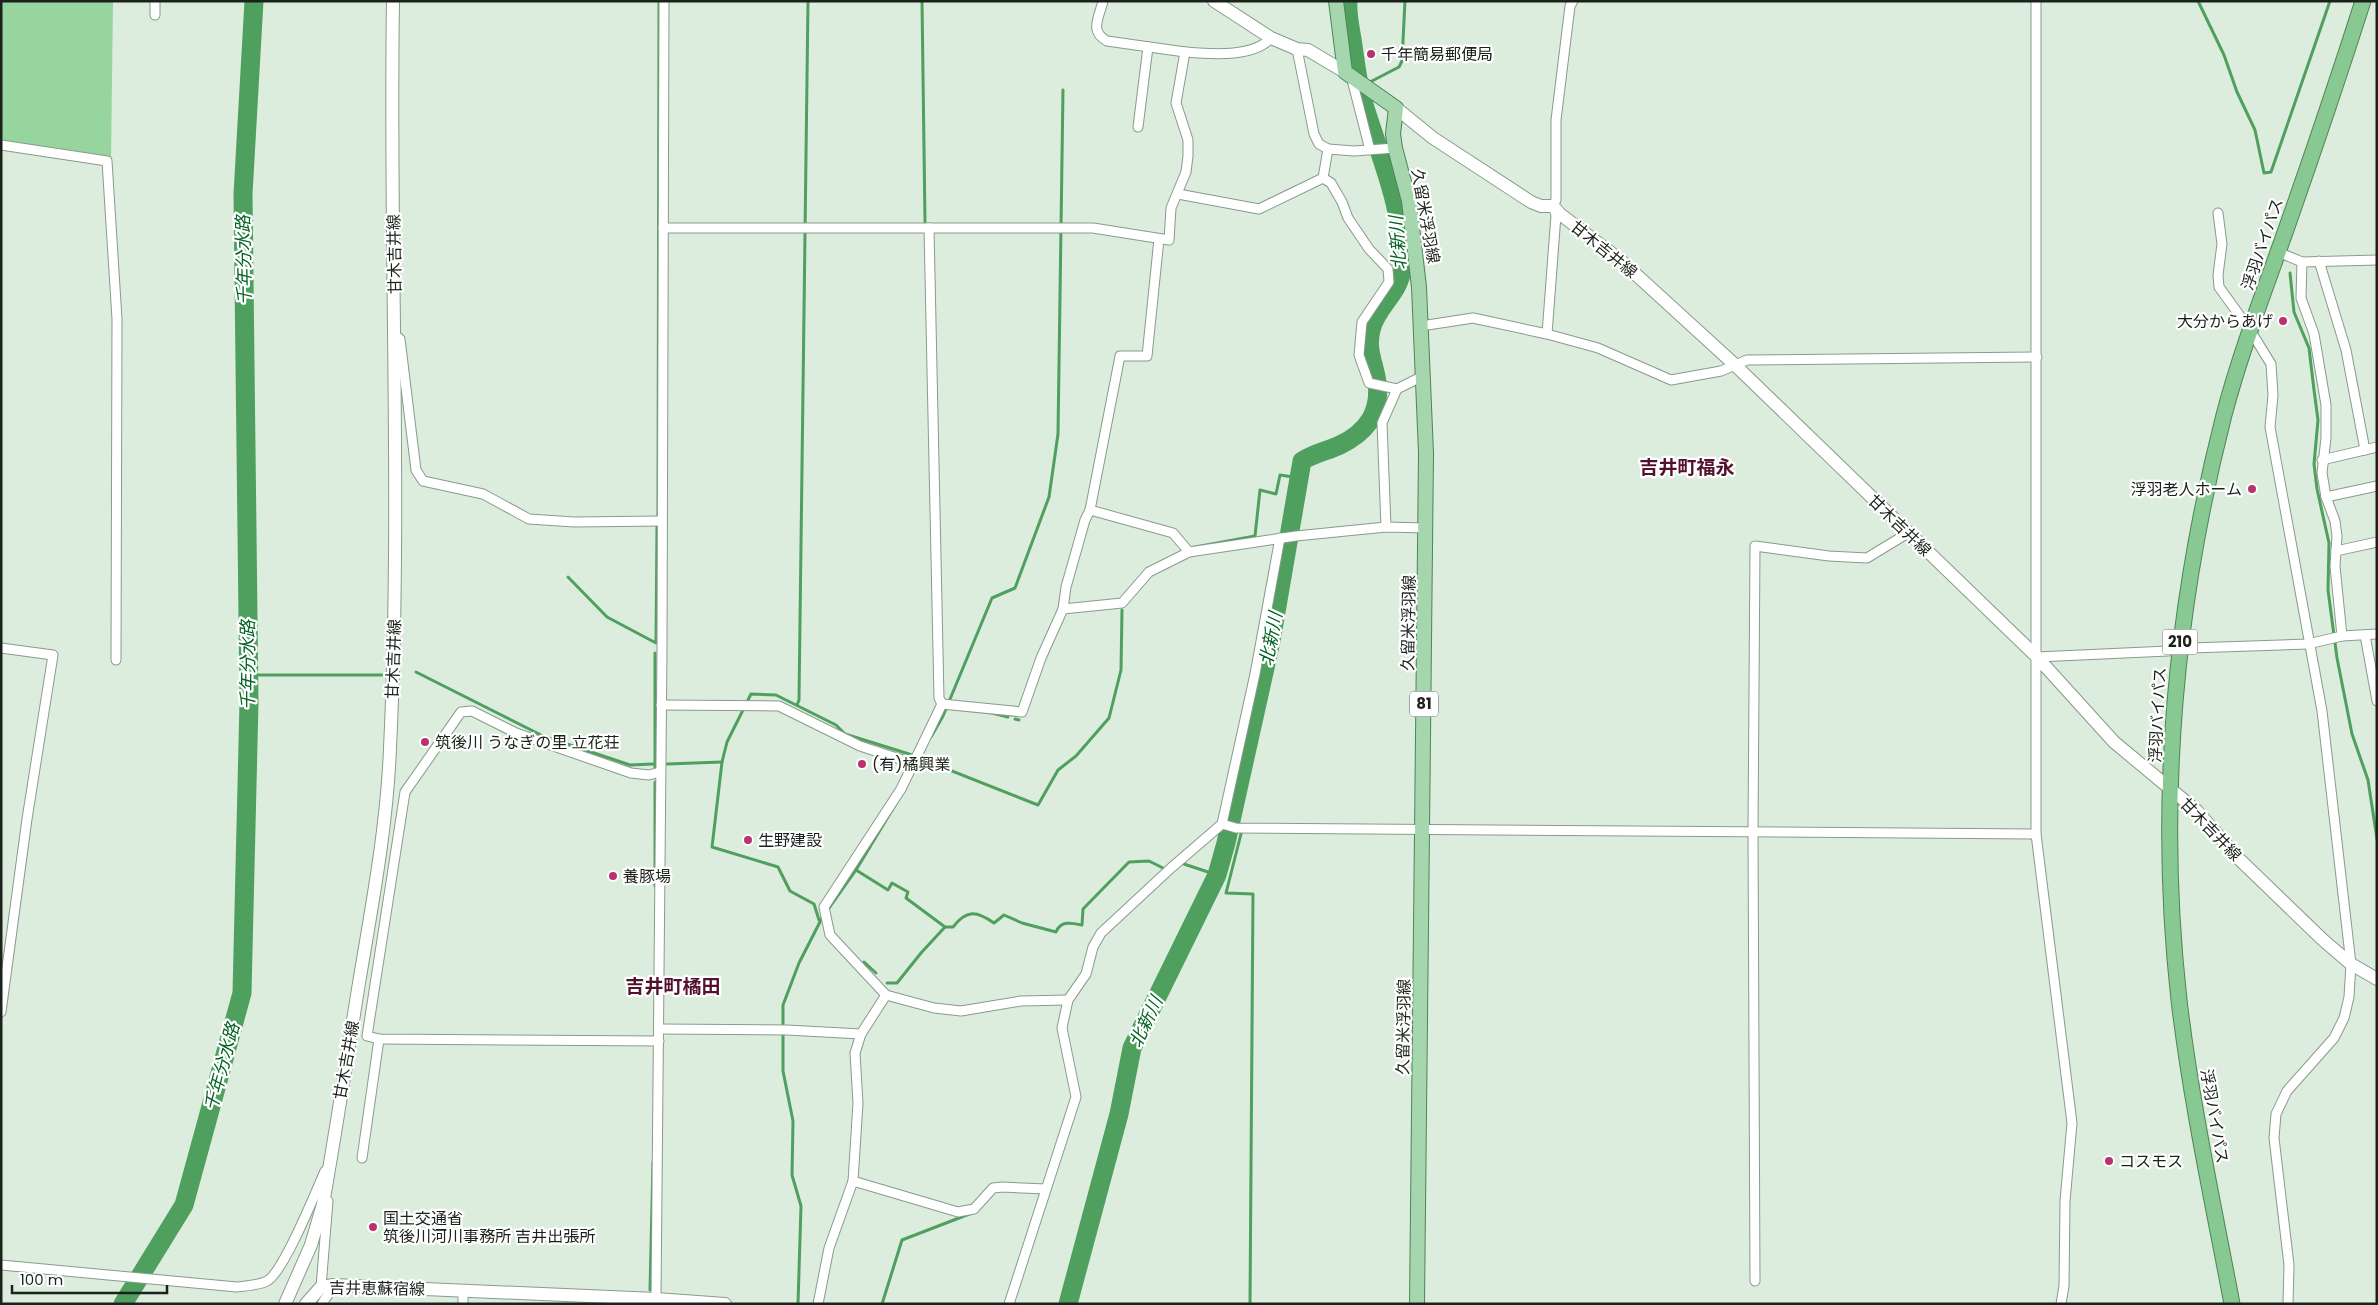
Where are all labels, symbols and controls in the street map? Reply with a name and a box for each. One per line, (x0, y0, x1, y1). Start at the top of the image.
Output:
place label: 千年簡易郵便局 (1381, 43, 1493, 66)
marker: 千年簡易郵便局 (1365, 48, 1377, 60)
street label: 久留米浮羽線 (1406, 167, 1445, 265)
street label: 浮羽バイパス (2236, 195, 2289, 293)
water label: 千年分水路 (230, 213, 257, 305)
water label: 北新川 (1383, 213, 1412, 271)
street label: 甘木吉井線 (382, 214, 407, 294)
street label: 甘木吉井線 (1565, 215, 1642, 284)
place label: 大分からあげ (2177, 310, 2273, 333)
marker: 大分からあげ (2277, 315, 2289, 327)
district label: 吉井町福永 (1639, 454, 1735, 481)
place label: 浮羽老人ホーム (2130, 478, 2242, 501)
marker: 浮羽老人ホーム (2246, 483, 2258, 495)
street label: 甘木吉井線 (1863, 489, 1936, 561)
street label: 久留米浮羽線 (1396, 575, 1421, 671)
water label: 北新川 (1253, 608, 1288, 668)
water label: 千年分水路 (235, 618, 260, 710)
street label: 甘木吉井線 (381, 619, 406, 699)
road number: 210 (2162, 630, 2198, 654)
street label: 浮羽バイパス (2144, 667, 2171, 763)
road number: 81 (1410, 692, 1438, 716)
place label: 筑後川 うなぎの里 立花荘 (435, 731, 620, 754)
marker: 筑後川 うなぎの里 立花荘 (419, 736, 431, 748)
place label: (有)橘興業 (872, 753, 951, 776)
marker: (有)橘興業 (856, 758, 868, 770)
street label: 甘木吉井線 (2175, 793, 2247, 866)
place label: 生野建設 (758, 829, 822, 852)
marker: 生野建設 (742, 834, 754, 846)
place label: 養豚場 (623, 865, 671, 888)
marker: 養豚場 (607, 870, 619, 882)
district label: 吉井町橘田 (625, 973, 721, 1000)
street label: 久留米浮羽線 (1391, 979, 1416, 1075)
water label: 北新川 (1123, 990, 1169, 1052)
water label: 千年分水路 (198, 1018, 246, 1114)
street label: 甘木吉井線 (328, 1019, 365, 1101)
street label: 浮羽バイパス (2195, 1067, 2234, 1165)
place label: コスモス (2119, 1150, 2183, 1173)
marker: コスモス (2103, 1155, 2115, 1167)
place label: 国土交通省 筑後川河川事務所 吉井出張所 (383, 1207, 595, 1248)
marker: 国土交通省 筑後川河川事務所 吉井出張所 (367, 1221, 379, 1233)
scale bar (12, 1262, 168, 1294)
text: 100 m (20, 1269, 63, 1290)
street label: 吉井恵蘇宿線 (329, 1276, 425, 1301)

